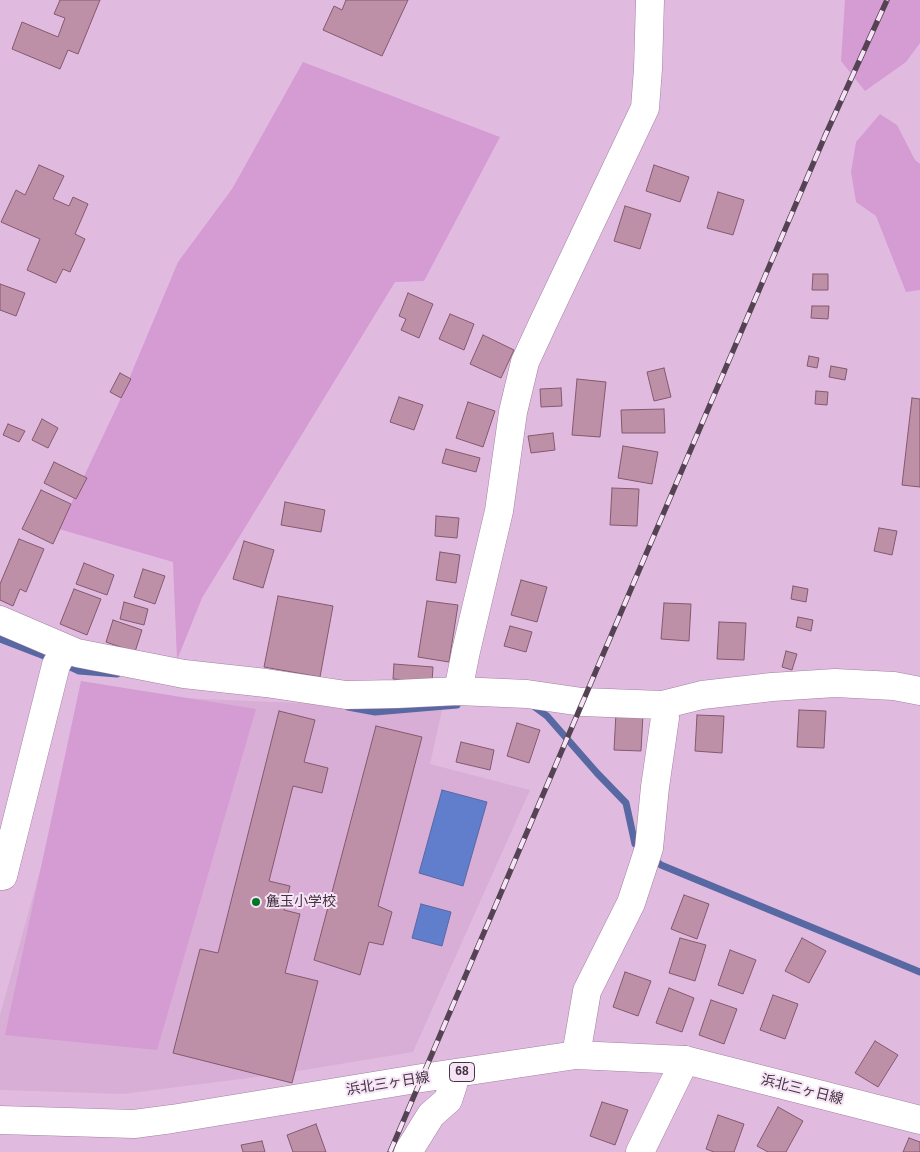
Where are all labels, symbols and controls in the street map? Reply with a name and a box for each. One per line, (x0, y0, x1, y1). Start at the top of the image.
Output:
place label: 麁玉小学校 (266, 894, 336, 910)
marker: 麁玉小学校 (250, 896, 262, 908)
road number: 68 (450, 1062, 474, 1082)
street label: 浜北三ヶ日線 (345, 1069, 431, 1099)
street label: 浜北三ヶ日線 (759, 1072, 845, 1108)

